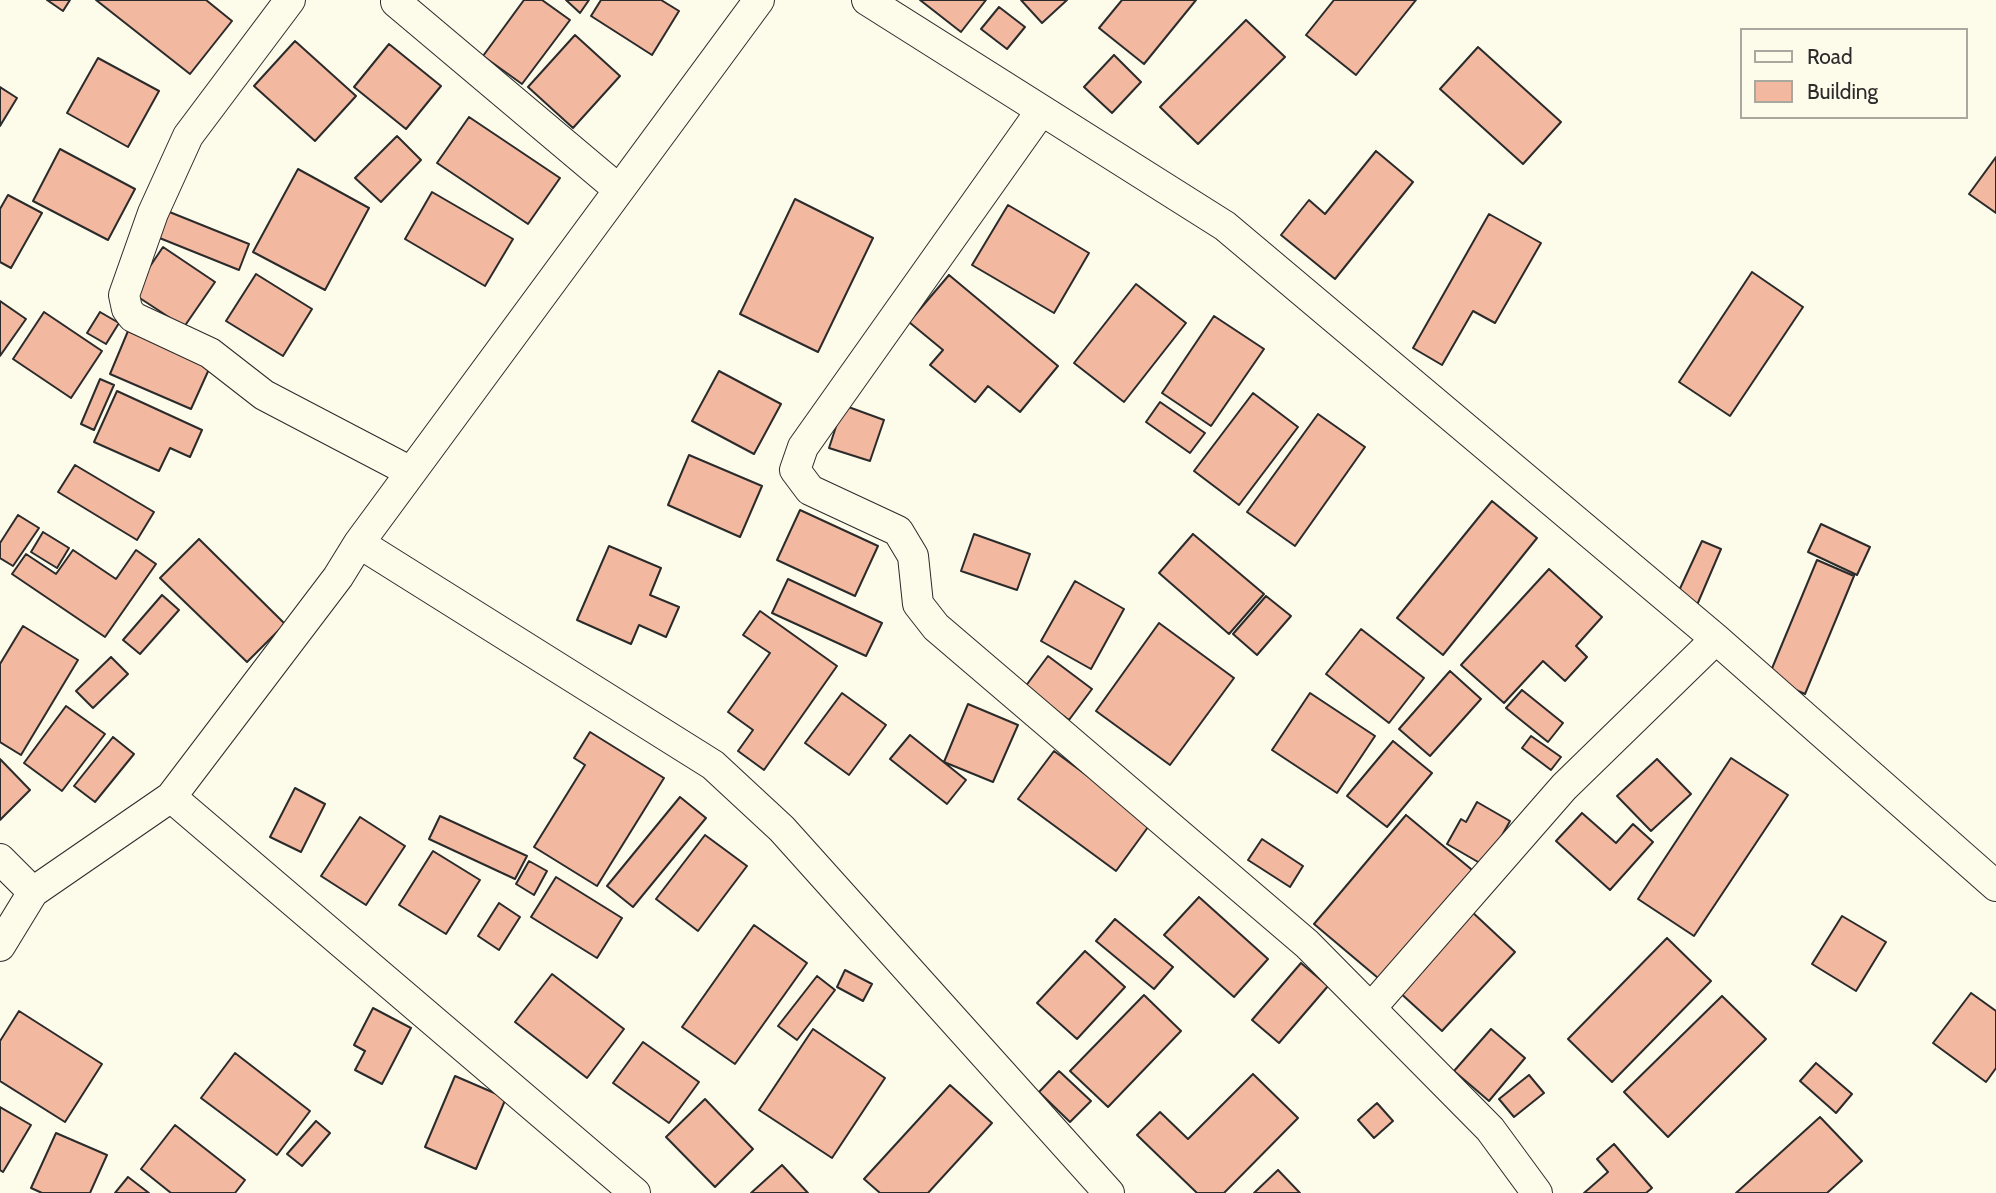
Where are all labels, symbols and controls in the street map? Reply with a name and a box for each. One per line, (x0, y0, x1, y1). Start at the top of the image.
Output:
legend (1741, 28, 1968, 119)
text: Road (1807, 44, 1853, 69)
text: Building (1807, 79, 1878, 104)

